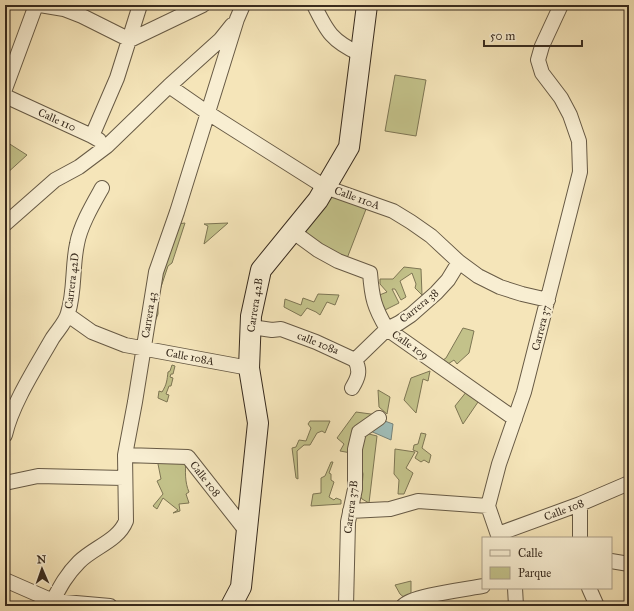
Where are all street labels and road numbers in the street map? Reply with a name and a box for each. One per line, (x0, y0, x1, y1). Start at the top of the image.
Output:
street label: Calle 110 (36, 106, 78, 134)
street label: Calle 110A (332, 184, 382, 212)
street label: Carrera 42D (62, 252, 82, 310)
street label: Carrera 42B (244, 277, 266, 333)
street label: Carrera 38 (397, 286, 441, 326)
street label: Carrera 43 (139, 291, 159, 339)
street label: Carrera 37 (529, 304, 553, 352)
street label: Calle 109 (389, 328, 431, 362)
street label: calle 108a (295, 329, 341, 357)
street label: Calle 108A (165, 346, 216, 368)
street label: Calle 108 (187, 459, 223, 499)
street label: Carrera 37B (341, 480, 361, 534)
street label: Calle 108 (542, 496, 586, 524)

